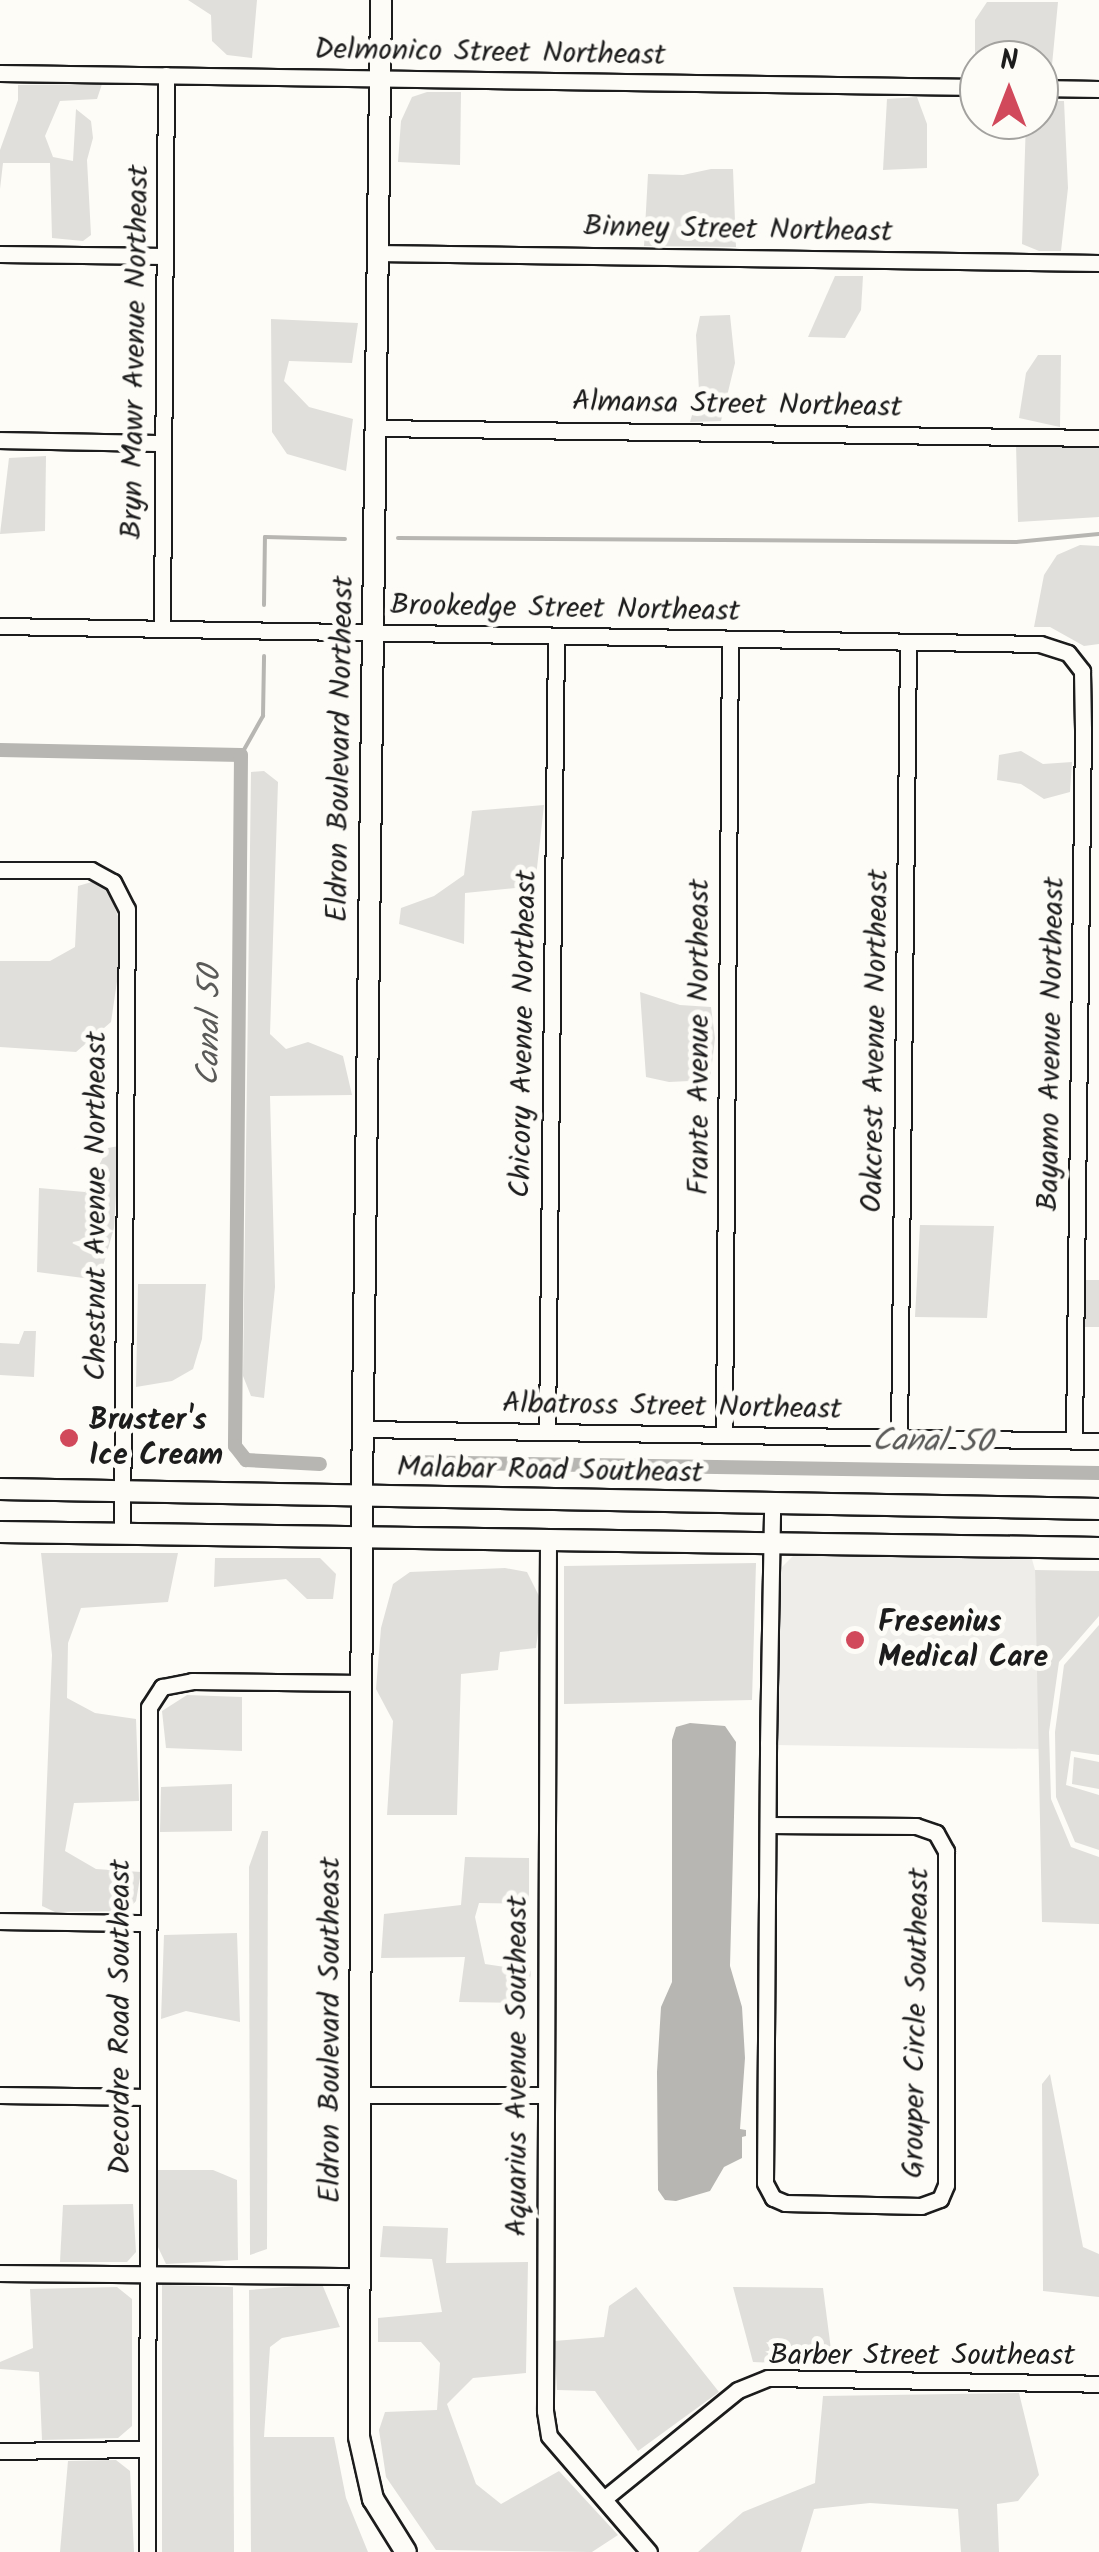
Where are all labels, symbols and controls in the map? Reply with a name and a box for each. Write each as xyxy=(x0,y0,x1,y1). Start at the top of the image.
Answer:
street label: Delmonico Street Northeast xyxy=(314,32,666,74)
text: N xyxy=(1000,39,1018,84)
north arrow xyxy=(959,40,1059,140)
street label: Bryn Mawr Avenue Northeast xyxy=(115,164,157,540)
street label: Binney Street Northeast xyxy=(583,209,893,251)
street label: Almansa Street Northeast xyxy=(572,384,902,426)
street label: Eldron Boulevard Northeast xyxy=(320,575,362,923)
street label: Brookedge Street Northeast xyxy=(390,588,740,630)
street label: Oakcrest Avenue Northeast xyxy=(855,869,897,1213)
street label: Chicory Avenue Northeast xyxy=(503,870,545,1198)
street label: Bayamo Avenue Northeast xyxy=(1031,876,1073,1212)
street label: Frante Avenue Northeast xyxy=(682,879,718,1195)
water label: Canal 50 xyxy=(191,966,231,1086)
street label: Chestnut Avenue Northeast xyxy=(79,1031,115,1381)
street label: Albatross Street Northeast xyxy=(502,1386,842,1428)
place label: Bruster's Ice Cream xyxy=(89,1403,223,1474)
water label: Canal 50 xyxy=(872,1423,992,1463)
marker: Bruster's Ice Cream xyxy=(58,1427,80,1449)
street label: Malabar Road Southeast xyxy=(396,1450,704,1492)
place label: Fresenius Medical Care xyxy=(878,1605,1048,1676)
marker: Fresenius Medical Care xyxy=(842,1627,868,1653)
street label: Eldron Boulevard Southeast xyxy=(313,1857,349,2203)
street label: Decordre Road Southeast xyxy=(103,1859,139,2175)
street label: Grouper Circle Southeast xyxy=(896,1867,938,2179)
street label: Aquarius Avenue Southeast xyxy=(500,1895,536,2237)
street label: Barber Street Southeast xyxy=(769,2338,1075,2374)

